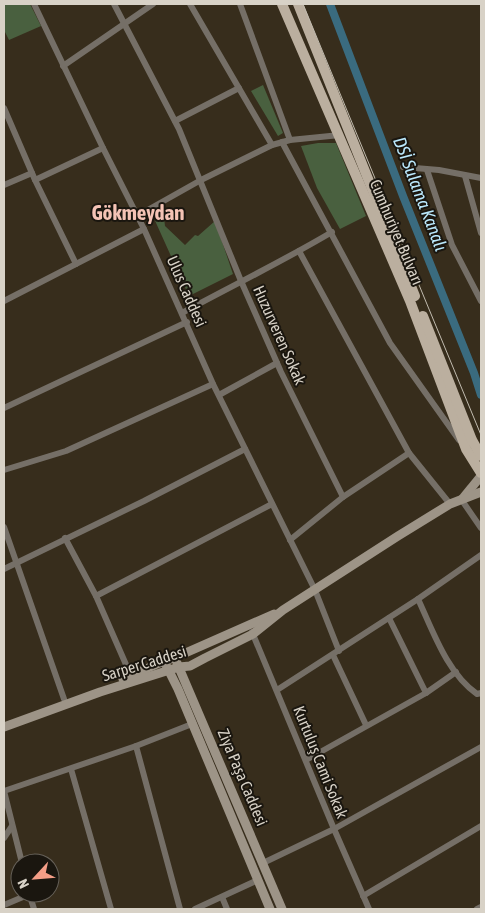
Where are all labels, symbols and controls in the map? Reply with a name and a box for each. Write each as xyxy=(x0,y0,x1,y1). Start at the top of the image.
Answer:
water label: DSİ Sulama Kanalı xyxy=(389,134,452,254)
street label: Cumhuriyet Bulvarı xyxy=(366,177,427,288)
district label: Gökmeydan xyxy=(91,200,185,224)
street label: Ulus Caddesi xyxy=(163,253,211,329)
street label: Huzurveren Sokak xyxy=(250,283,310,387)
street label: Sarper Caddesi xyxy=(100,642,189,685)
street label: Kurtuluş Cami Sokak xyxy=(289,703,352,821)
street label: Ziya Paşa Caddesi xyxy=(214,726,272,829)
north arrow xyxy=(10,853,60,903)
text: N xyxy=(14,876,32,891)

